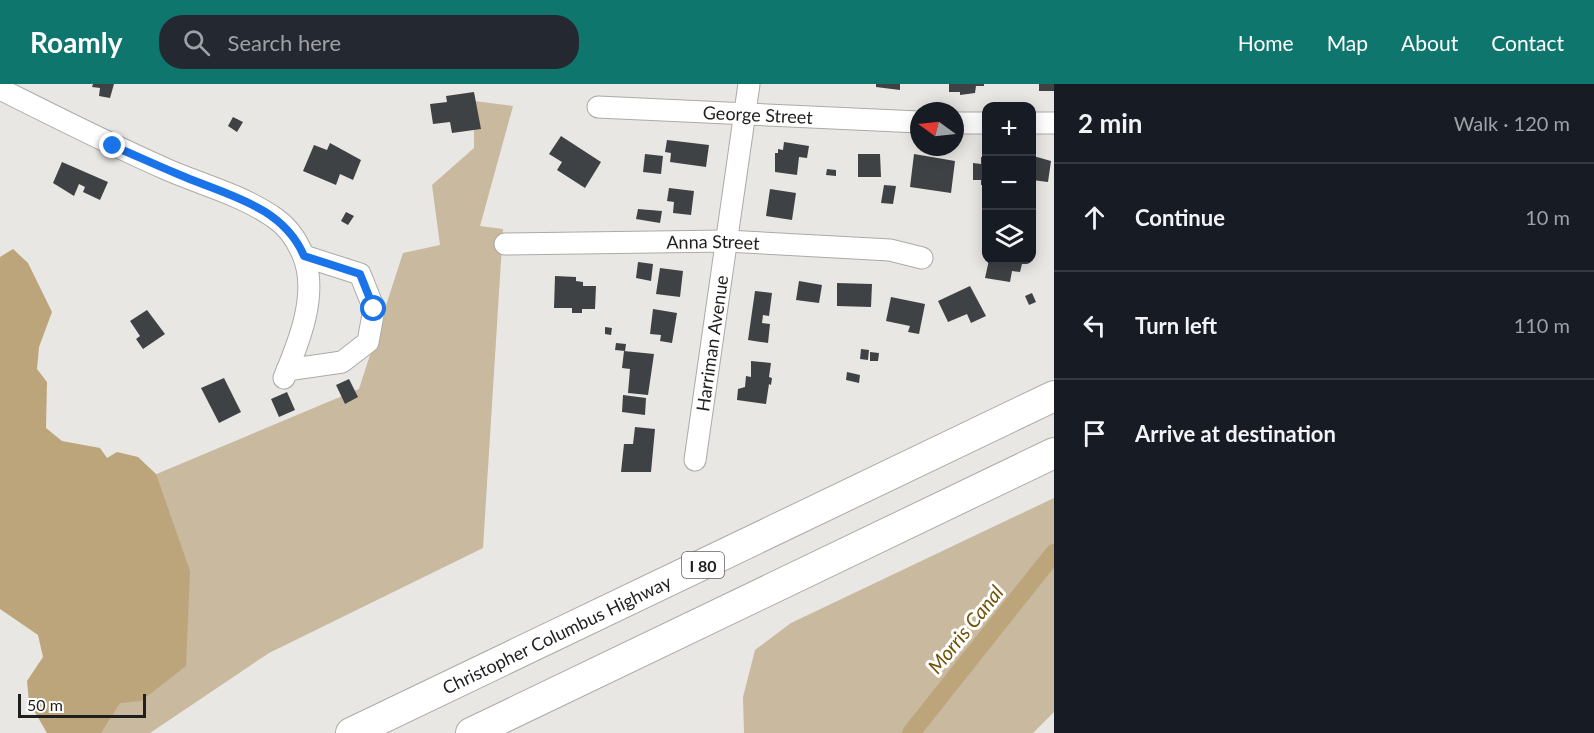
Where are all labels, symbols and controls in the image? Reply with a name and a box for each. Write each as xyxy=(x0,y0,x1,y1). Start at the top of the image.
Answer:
search box xyxy=(159,15,579,69)
text: Roamly xyxy=(30,25,123,59)
icon: search xyxy=(180,26,213,59)
text: Search here xyxy=(228,29,341,56)
text: Home xyxy=(1238,30,1294,55)
text: Map xyxy=(1327,30,1368,55)
text: About xyxy=(1401,30,1458,55)
text: Contact xyxy=(1491,30,1564,55)
street label: George Street xyxy=(702,101,814,128)
north arrow xyxy=(910,102,964,156)
map controls xyxy=(982,102,1036,264)
button: + xyxy=(982,102,1036,156)
text: 2 min xyxy=(1078,107,1142,139)
text: Walk · 120 m xyxy=(1454,111,1570,135)
route end xyxy=(99,132,125,158)
button: − xyxy=(982,156,1036,210)
icon: ahead xyxy=(1078,201,1111,234)
text: Continue xyxy=(1135,204,1225,231)
text: 10 m xyxy=(1525,205,1570,229)
button: layers xyxy=(982,210,1036,264)
street label: Anna Street xyxy=(666,230,761,254)
street label: Harriman Avenue xyxy=(691,274,732,413)
route start xyxy=(360,295,386,321)
icon: left xyxy=(1078,309,1111,342)
text: Turn left xyxy=(1135,312,1217,339)
text: 110 m xyxy=(1514,313,1570,337)
icon: arrive xyxy=(1078,417,1111,450)
text: Arrive at destination xyxy=(1135,420,1336,447)
road number: I 80 xyxy=(682,552,724,578)
street label: Christopher Columbus Highway xyxy=(439,570,675,699)
water label: Morris Canal xyxy=(922,580,1008,678)
scale bar xyxy=(18,691,146,718)
text: 50 m xyxy=(27,695,63,714)

